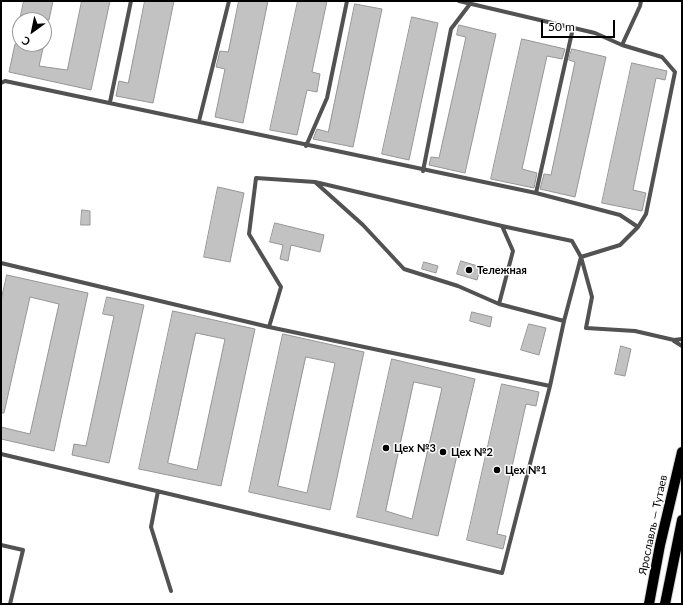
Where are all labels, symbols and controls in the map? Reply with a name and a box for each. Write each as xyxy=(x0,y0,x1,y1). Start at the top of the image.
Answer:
north arrow xyxy=(12,12,52,52)
scale bar xyxy=(543,12,617,38)
text: 50 m xyxy=(548,19,575,34)
text: С xyxy=(19,34,32,49)
place label: Тележная xyxy=(477,263,527,277)
marker: Тележная xyxy=(464,265,474,275)
place label: Цех №3 xyxy=(394,441,436,455)
marker: Цех №3 xyxy=(381,443,391,453)
place label: Цех №2 xyxy=(451,445,493,459)
marker: Цех №2 xyxy=(438,447,448,457)
place label: Цех №1 xyxy=(505,463,547,477)
marker: Цех №1 xyxy=(492,465,502,475)
street label: Ярославль — Тутаев xyxy=(636,474,670,576)

